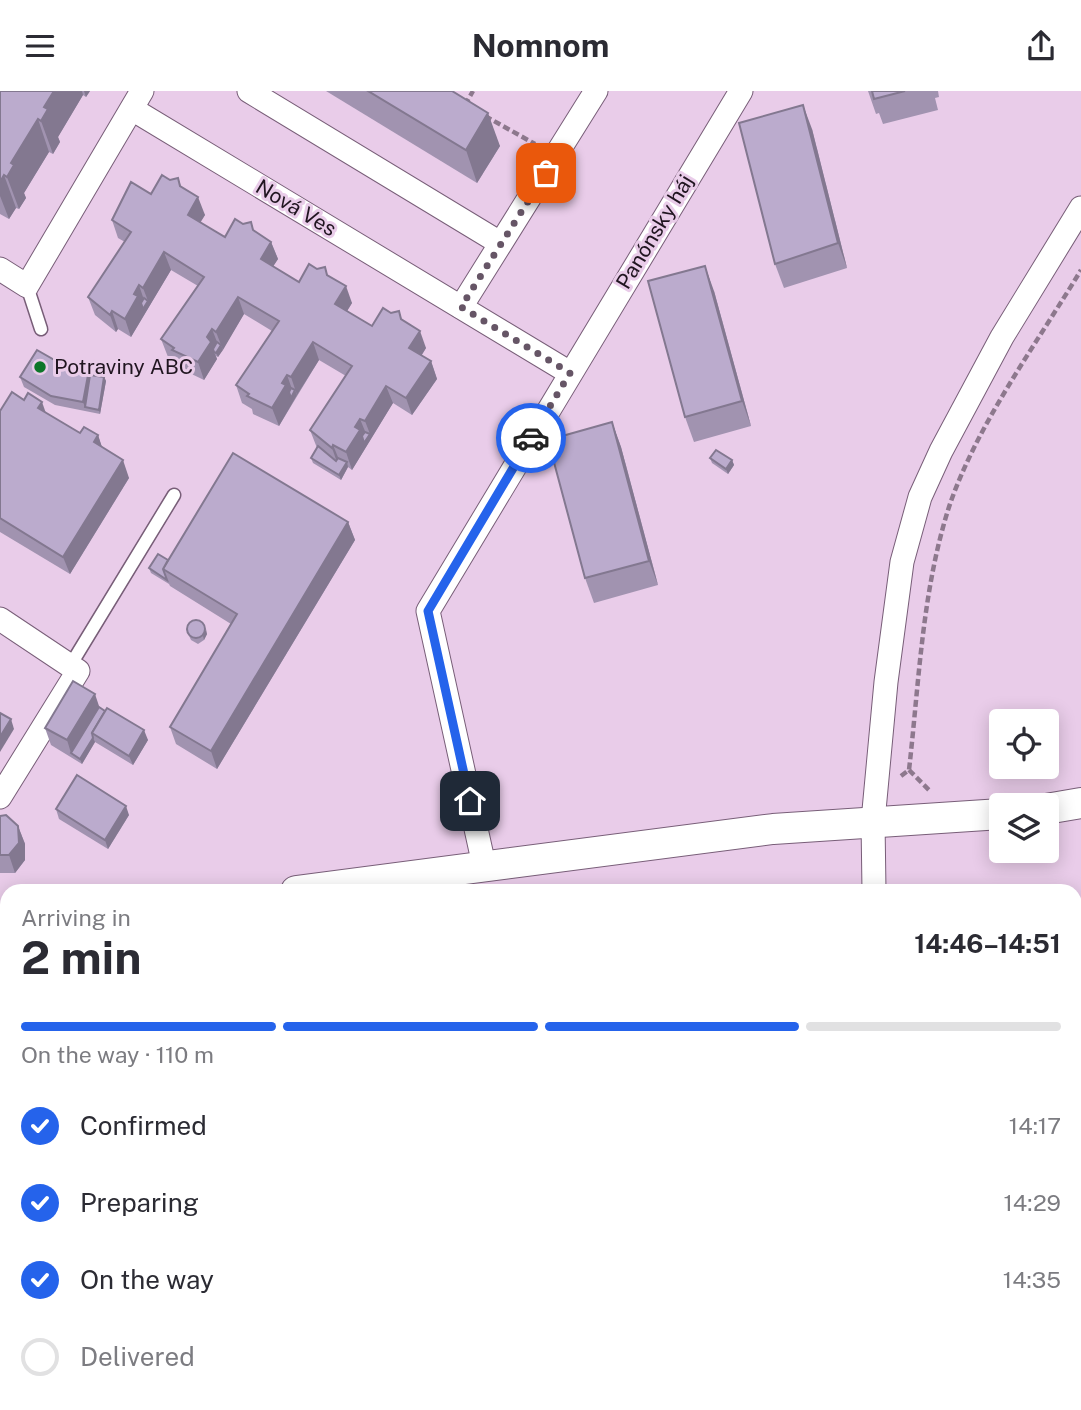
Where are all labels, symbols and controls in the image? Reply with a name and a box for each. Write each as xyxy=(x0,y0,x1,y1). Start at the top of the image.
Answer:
icon: menu xyxy=(21,27,59,65)
text: Nomnom xyxy=(472,27,609,64)
icon: share xyxy=(1022,27,1060,65)
pin xyxy=(516,143,576,203)
icon: bag xyxy=(527,154,565,192)
street label: Panónsky háj xyxy=(611,170,698,293)
street label: Nová Ves xyxy=(251,174,341,241)
place label: Potraviny ABC xyxy=(54,354,193,379)
marker: Potraviny ABC xyxy=(32,359,48,375)
courier xyxy=(496,403,566,473)
icon: car xyxy=(512,419,550,457)
map controls xyxy=(989,709,1059,863)
button: locate xyxy=(989,709,1059,779)
pin xyxy=(440,771,500,831)
icon: home xyxy=(451,782,489,820)
button: layers xyxy=(989,793,1059,863)
text: Arriving in xyxy=(21,904,131,931)
text: 14:46–14:51 xyxy=(914,928,1061,959)
text: 2 min xyxy=(21,930,141,984)
text: On the way · 110 m xyxy=(21,1041,214,1068)
icon: check xyxy=(21,1107,59,1145)
text: Confirmed xyxy=(80,1110,207,1141)
text: 14:17 xyxy=(1009,1112,1061,1139)
icon: check xyxy=(21,1184,59,1222)
text: Preparing xyxy=(80,1187,199,1218)
text: 14:29 xyxy=(1003,1189,1061,1216)
icon: check xyxy=(21,1261,59,1299)
text: On the way xyxy=(80,1264,214,1295)
text: 14:35 xyxy=(1003,1266,1061,1293)
text: Delivered xyxy=(80,1341,195,1372)

